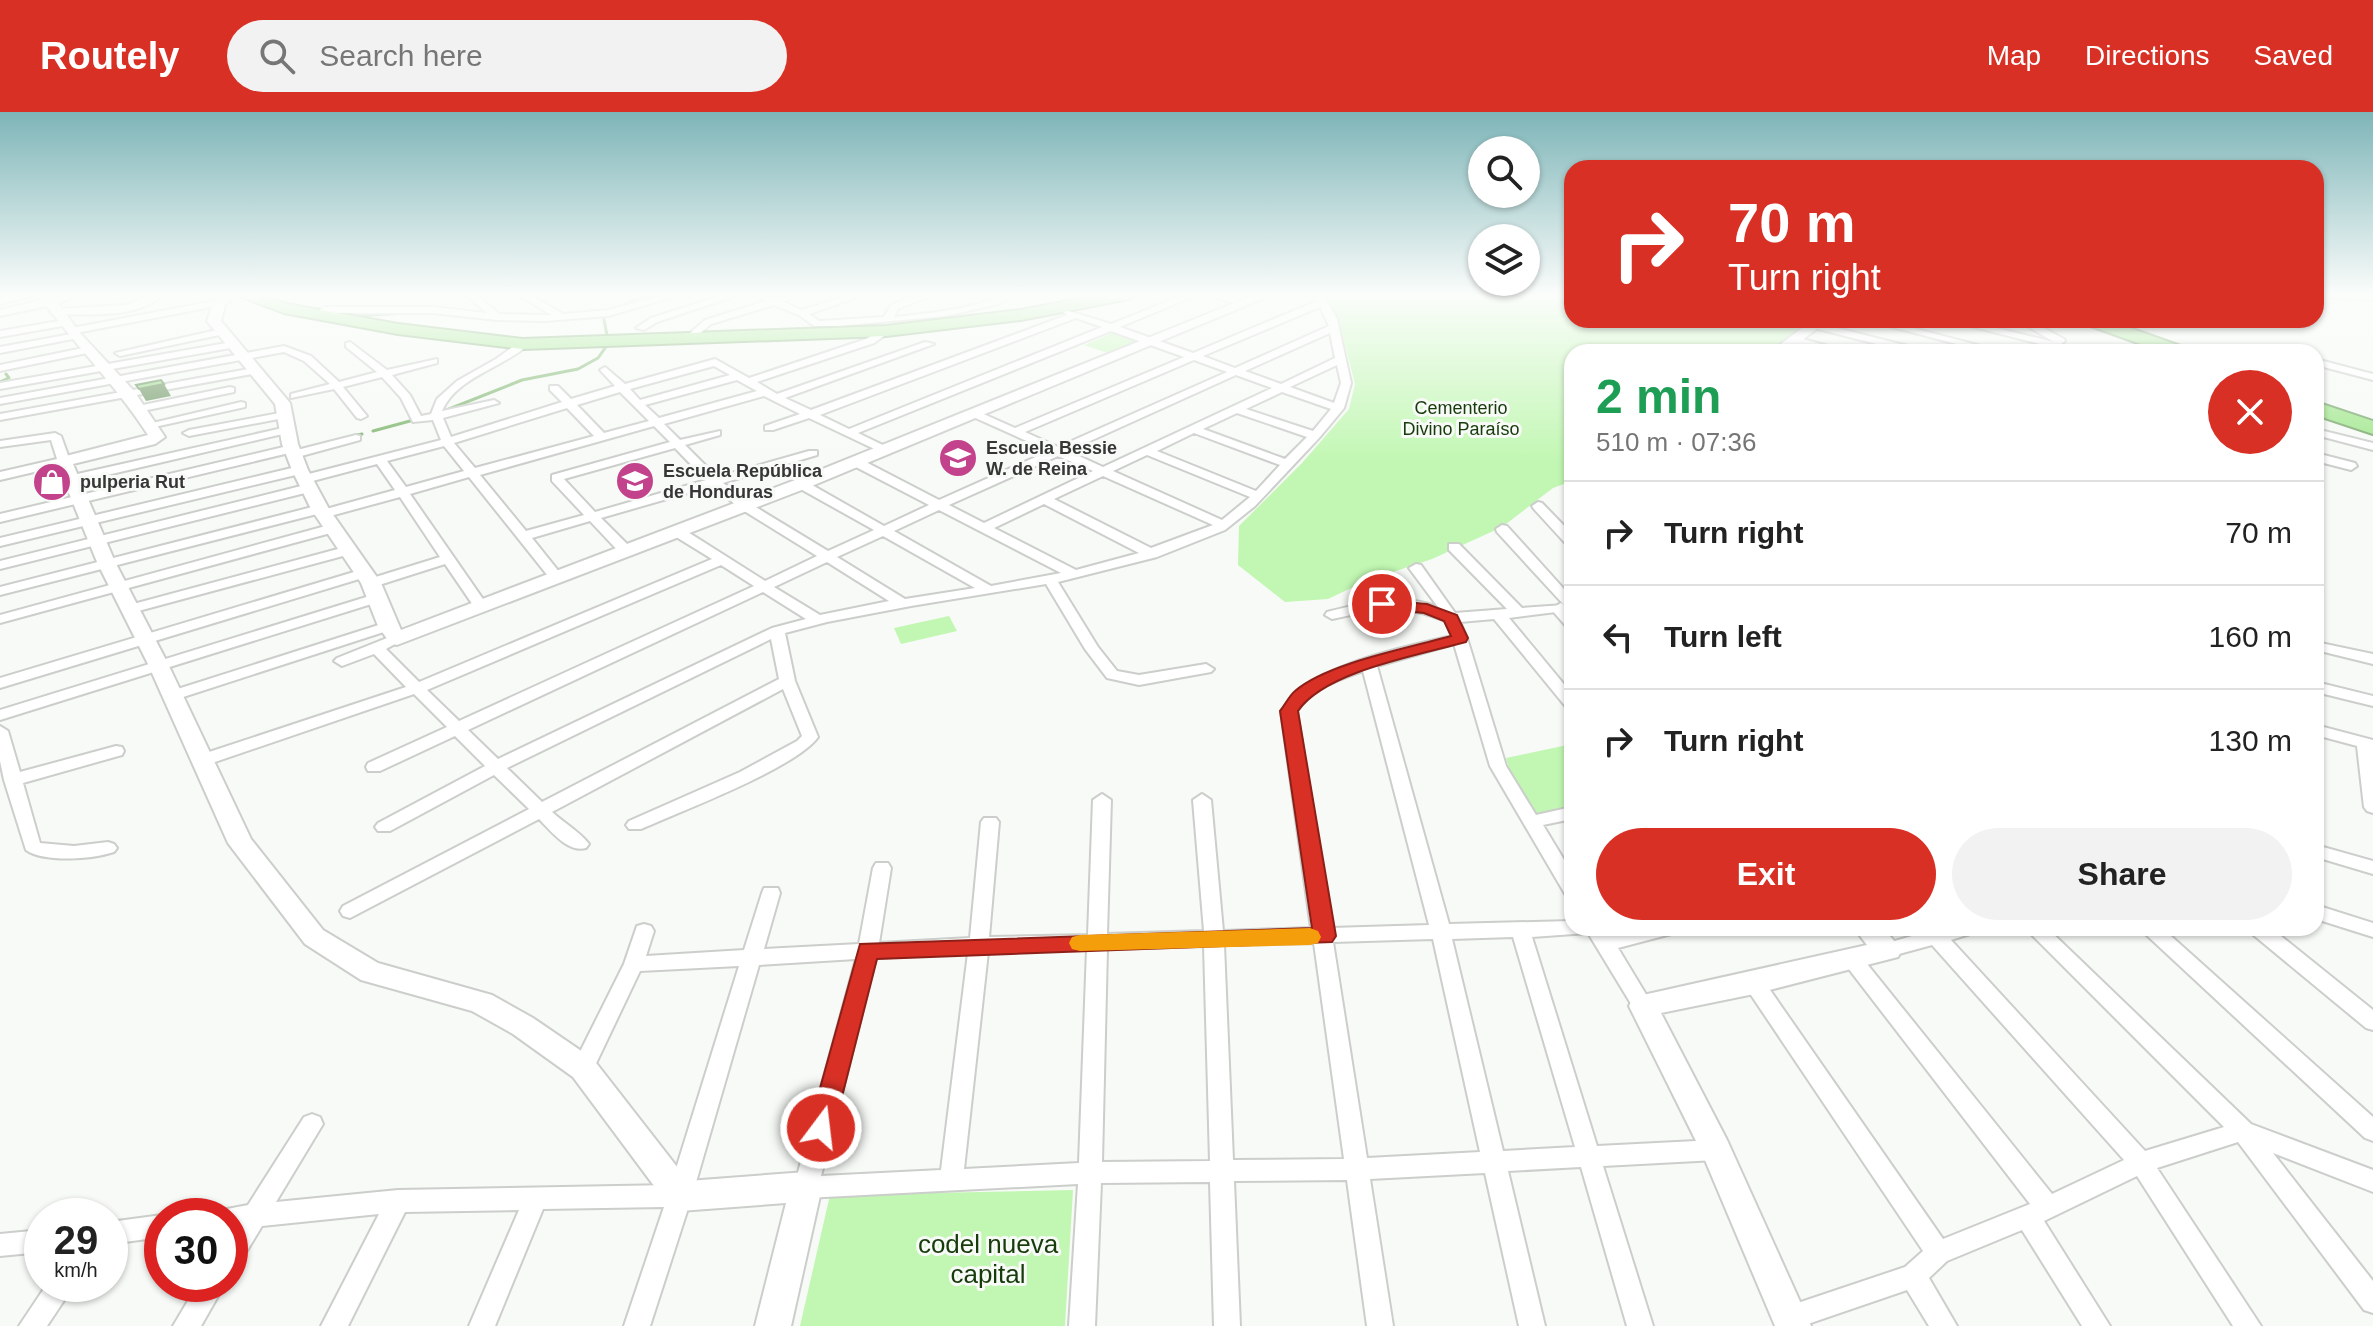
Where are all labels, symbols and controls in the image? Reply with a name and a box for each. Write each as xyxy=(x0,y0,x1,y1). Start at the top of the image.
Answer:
search box xyxy=(227,20,787,92)
icon: search xyxy=(255,34,299,78)
text: Routely xyxy=(40,35,179,77)
text: Search here xyxy=(319,39,483,72)
text: Map xyxy=(1987,40,2041,71)
text: Directions xyxy=(2085,40,2210,71)
text: Saved xyxy=(2254,40,2333,71)
map controls xyxy=(1468,136,1540,296)
button: search xyxy=(1468,136,1540,208)
text: 70 m xyxy=(1728,191,1856,254)
icon: right xyxy=(1596,192,1700,296)
button: layers xyxy=(1468,224,1540,296)
text: Turn right xyxy=(1728,257,1881,298)
text: 2 min xyxy=(1596,370,1721,423)
button: close xyxy=(2208,370,2292,454)
park label: Cementerio Divino Paraíso xyxy=(1402,398,1520,439)
text: 510 m · 07:36 xyxy=(1596,427,1756,457)
school or university icon: Escuela Bessie W. de Reina xyxy=(937,437,979,479)
place label: Escuela Bessie W. de Reina xyxy=(986,438,1117,479)
school or university icon: Escuela República de Honduras xyxy=(614,460,656,502)
shop icon: pulperia Rut xyxy=(31,461,73,503)
place label: Escuela República de Honduras xyxy=(663,461,823,502)
place label: pulperia Rut xyxy=(80,472,185,492)
icon: right xyxy=(1596,511,1640,555)
text: Turn right xyxy=(1664,516,1803,549)
text: 70 m xyxy=(2225,516,2292,549)
pin xyxy=(1348,570,1416,638)
icon: arrive xyxy=(1360,582,1404,626)
icon: left xyxy=(1596,615,1640,659)
text: Turn left xyxy=(1664,620,1782,653)
text: 160 m xyxy=(2209,620,2292,653)
icon: right xyxy=(1596,719,1640,763)
text: Turn right xyxy=(1664,724,1803,757)
text: 130 m xyxy=(2209,724,2292,757)
button: Exit xyxy=(1596,828,1936,920)
button: Share xyxy=(1952,828,2292,920)
position arrow xyxy=(779,1086,863,1170)
speed limit sign: 30 xyxy=(144,1198,248,1302)
text: 29 xyxy=(54,1218,98,1262)
park label: codel nueva capital xyxy=(918,1229,1059,1289)
text: km/h xyxy=(54,1259,98,1281)

